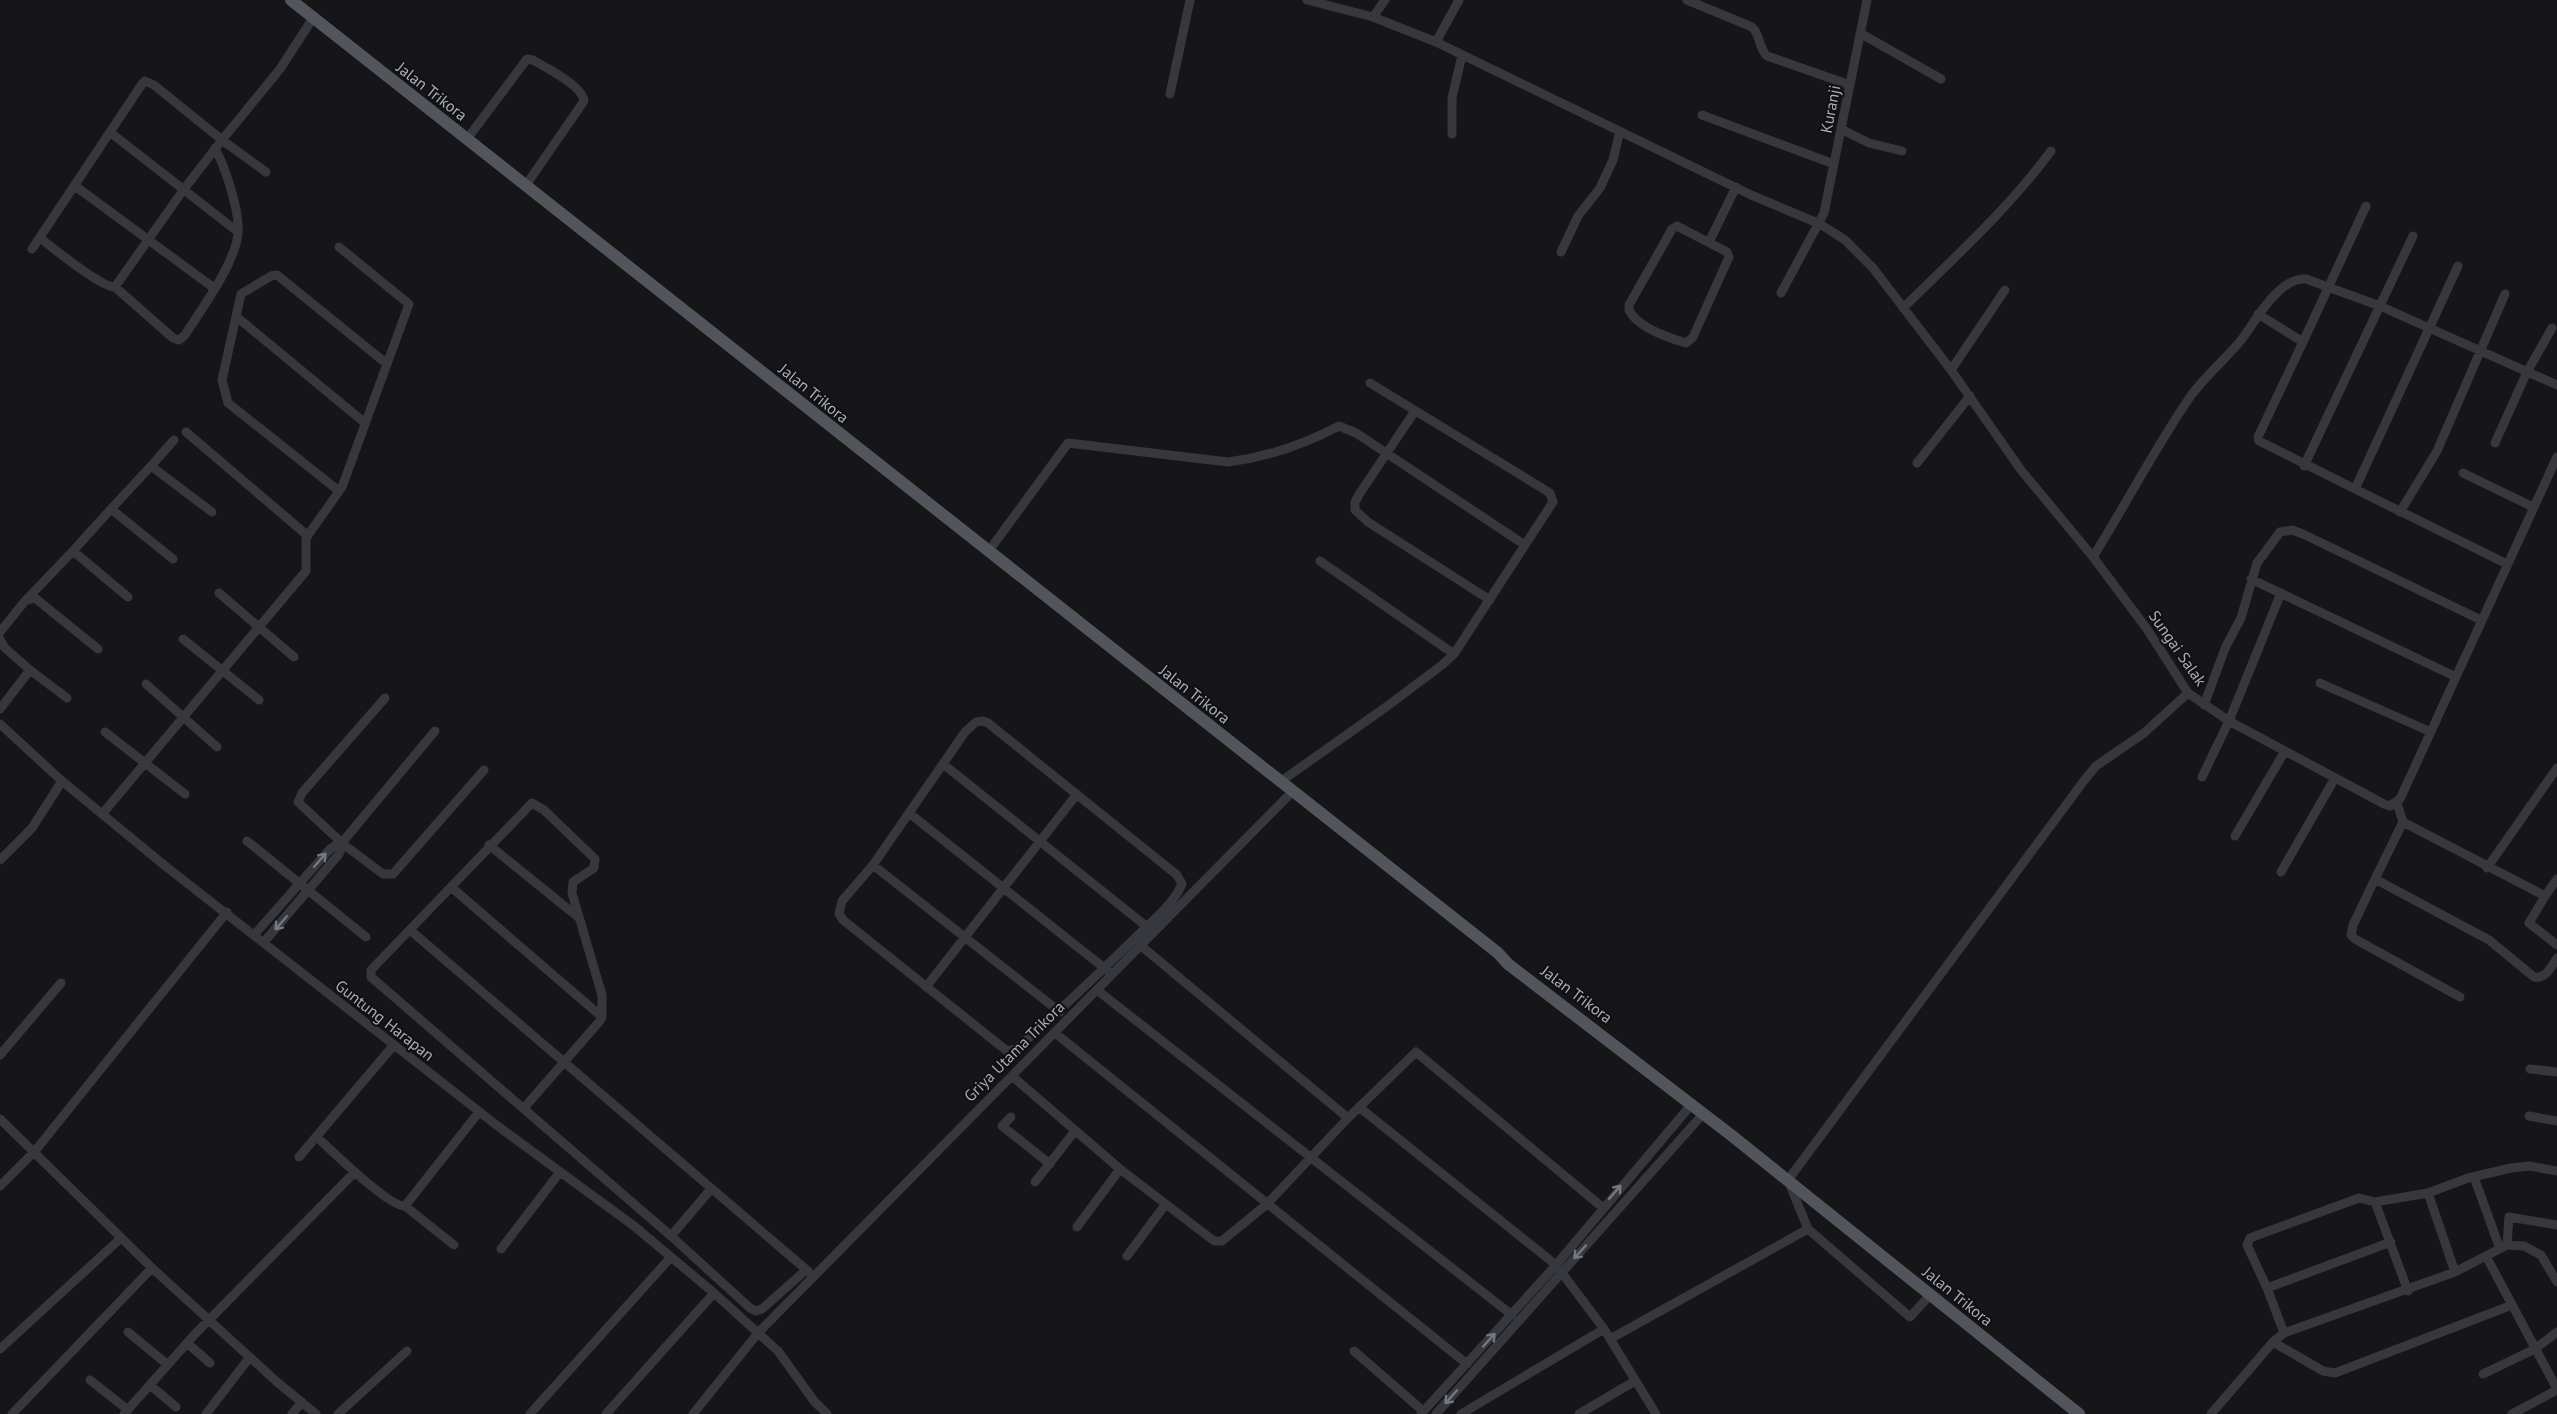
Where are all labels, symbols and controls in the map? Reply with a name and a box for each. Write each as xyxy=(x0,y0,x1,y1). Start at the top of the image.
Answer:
street label: Jalan Trikora xyxy=(392,57,471,125)
street label: Kuranji xyxy=(1816,83,1844,135)
street label: Jalan Trikora xyxy=(774,358,853,427)
street label: Sungai Salak xyxy=(2145,606,2212,690)
street label: Jalan Trikora xyxy=(1155,660,1234,728)
one-way arrow xyxy=(313,853,327,868)
one-way arrow xyxy=(274,915,288,930)
street label: Jalan Trikora xyxy=(1537,960,1617,1027)
street label: Guntung Harapan xyxy=(331,975,439,1065)
street label: Griya Utama Trikora xyxy=(960,997,1068,1105)
one-way arrow xyxy=(1609,1184,1622,1200)
one-way arrow xyxy=(1573,1244,1587,1259)
street label: Jalan Trikora xyxy=(1918,1261,1997,1330)
one-way arrow xyxy=(1482,1333,1496,1348)
one-way arrow xyxy=(1444,1390,1458,1405)

